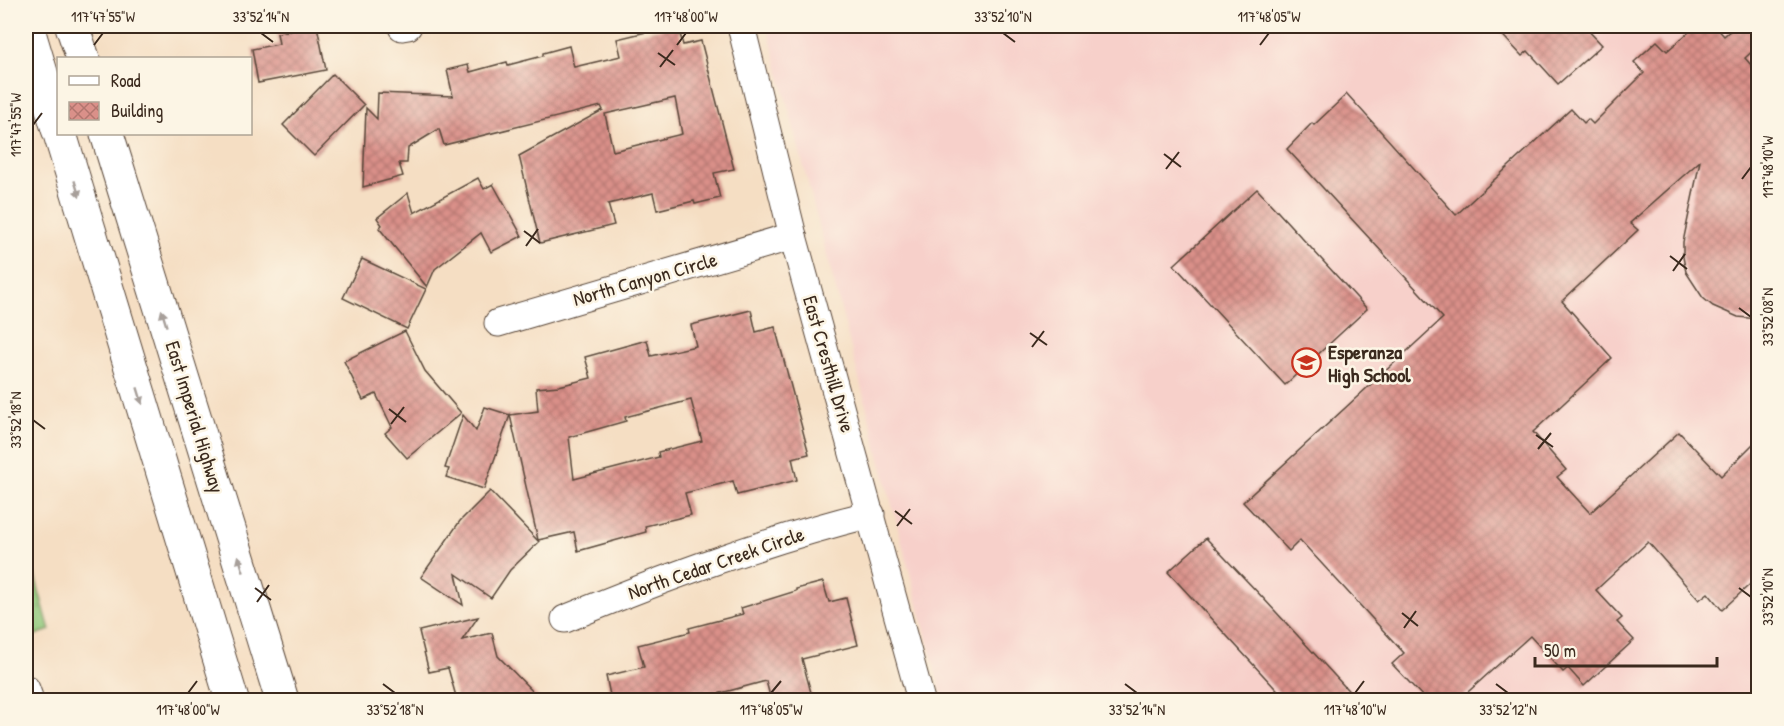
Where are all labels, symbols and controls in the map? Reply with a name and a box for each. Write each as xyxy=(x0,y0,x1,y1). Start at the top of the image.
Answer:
text: 117°47'55"W xyxy=(71,6,136,27)
text: 33°52'14"N xyxy=(233,6,289,27)
text: 117°48'00"W xyxy=(654,6,719,27)
text: 33°52'10"N xyxy=(974,6,1032,27)
text: 117°48'05"W xyxy=(1237,6,1301,27)
legend xyxy=(57,57,252,135)
text: Road xyxy=(111,68,141,93)
text: 117°47'55"W xyxy=(5,92,26,157)
text: Building xyxy=(111,98,163,123)
text: 117°48'10"W xyxy=(1757,135,1778,198)
one-way arrow xyxy=(73,181,82,199)
street label: North Canyon Circle xyxy=(570,245,720,312)
text: 33°52'08"N xyxy=(1757,288,1778,346)
street label: East Cresthill Drive xyxy=(797,292,862,435)
one-way arrow xyxy=(159,309,168,327)
street label: East Imperial Highway xyxy=(160,338,231,496)
place label: Esperanza High School xyxy=(1328,338,1411,389)
school or university icon: Esperanza High School xyxy=(1291,347,1323,379)
one-way arrow xyxy=(135,387,145,405)
text: 33°52'18"N xyxy=(5,391,26,449)
street label: North Cedar Creek Circle xyxy=(624,520,808,605)
one-way arrow xyxy=(235,555,245,573)
text: 33°52'10"N xyxy=(1757,568,1778,626)
scale bar xyxy=(1535,630,1716,668)
text: 50 m xyxy=(1544,638,1576,663)
text: 117°48'00"W xyxy=(156,699,221,720)
text: 33°52'18"N xyxy=(366,699,424,720)
text: 117°48'05"W xyxy=(739,699,803,720)
text: 33°52'14"N xyxy=(1109,699,1165,720)
text: 117°48'10"W xyxy=(1324,699,1387,720)
text: 33°52'12"N xyxy=(1479,699,1537,720)

